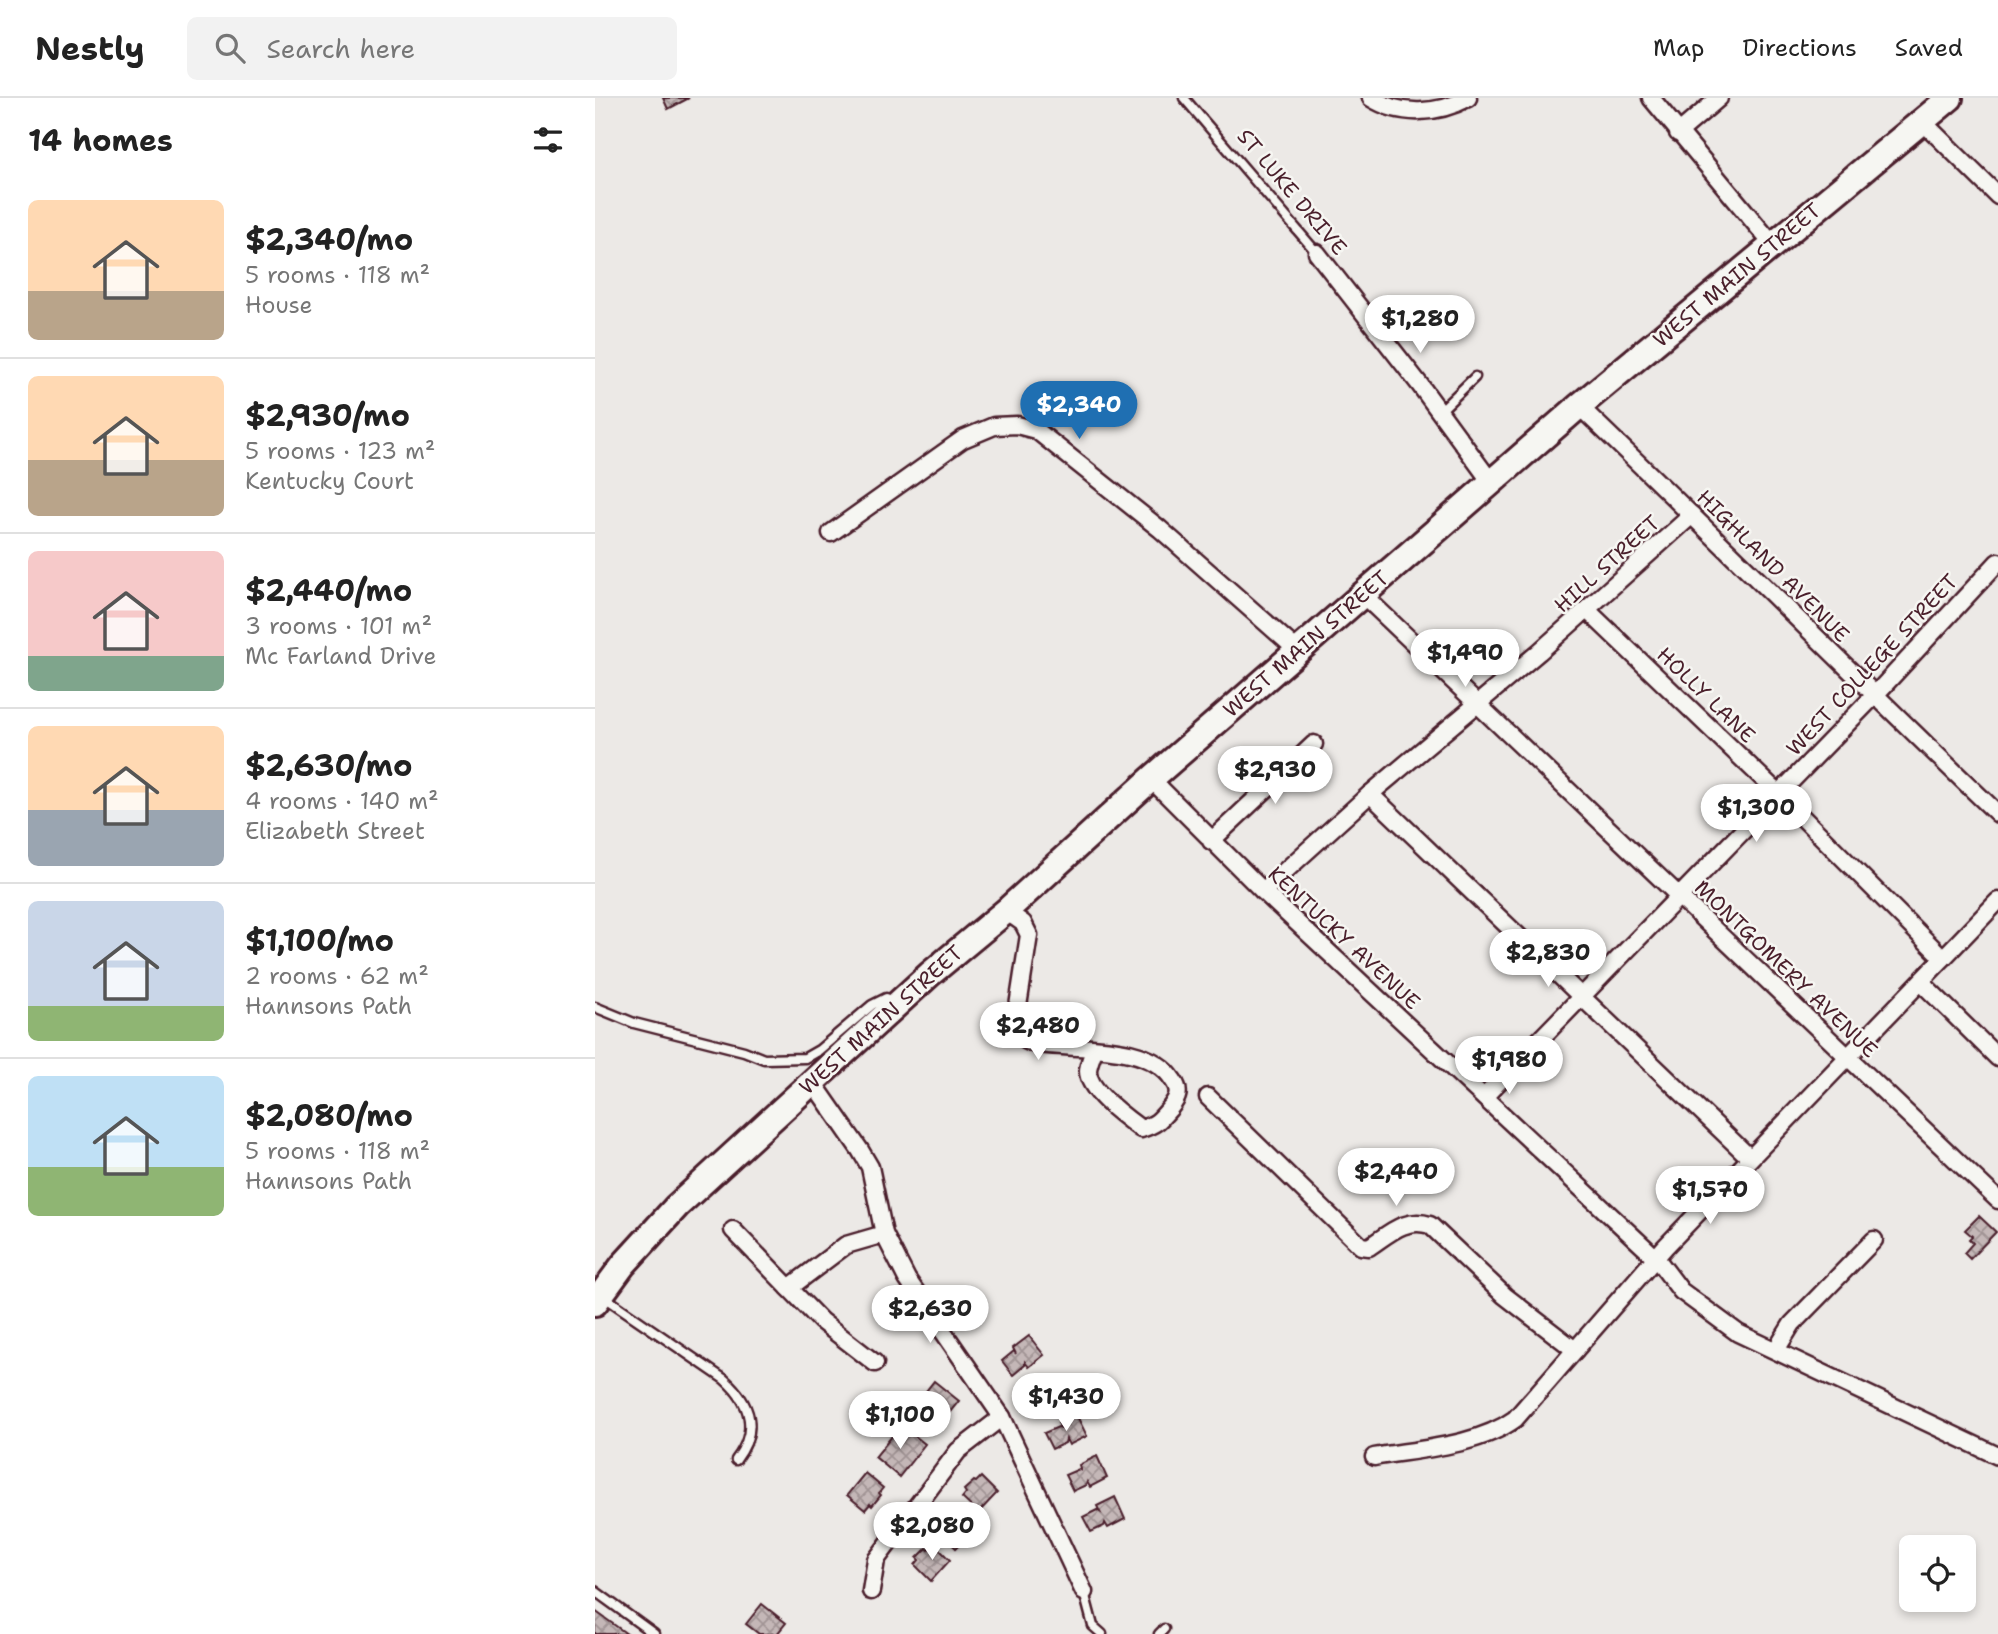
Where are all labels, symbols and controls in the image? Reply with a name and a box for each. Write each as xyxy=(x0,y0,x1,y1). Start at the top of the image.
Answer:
search box xyxy=(187,17,677,80)
text: Nestly xyxy=(35,26,145,71)
icon: search xyxy=(211,29,249,67)
text: Search here xyxy=(267,31,415,66)
text: Map xyxy=(1653,32,1704,64)
text: Directions xyxy=(1742,32,1857,64)
text: Saved xyxy=(1895,32,1963,64)
text: 14 homes xyxy=(28,120,173,161)
icon: filters xyxy=(529,121,567,159)
street label: ST LUKE DRIVE xyxy=(1231,123,1353,261)
street label: WEST MAIN STREET xyxy=(1647,196,1827,354)
text: $2,340/mo xyxy=(245,219,413,260)
icon: home xyxy=(84,228,168,312)
text: 5 rooms · 118 m² xyxy=(245,260,430,290)
text: House xyxy=(245,290,313,320)
pin: $1,280 xyxy=(1363,296,1477,355)
text: $1,280 xyxy=(1381,303,1459,333)
pin: $2,340 xyxy=(1022,382,1136,441)
text: $2,340 xyxy=(1036,389,1122,419)
text: $2,930/mo xyxy=(245,395,410,436)
icon: home xyxy=(84,404,168,488)
text: 5 rooms · 123 m² xyxy=(245,436,435,466)
text: Kentucky Court xyxy=(245,466,414,496)
street label: HIGHLAND AVENUE xyxy=(1691,484,1855,648)
street label: HILL STREET xyxy=(1548,509,1666,619)
street label: WEST MAIN STREET xyxy=(1217,564,1395,724)
street label: WEST COLLEGE STREET xyxy=(1780,568,1964,762)
text: $2,440/mo xyxy=(245,570,412,611)
icon: home xyxy=(84,579,168,663)
text: 3 rooms · 101 m² xyxy=(245,611,432,641)
pin: $1,490 xyxy=(1408,630,1522,689)
text: $1,490 xyxy=(1427,637,1504,667)
text: Mc Farland Drive xyxy=(245,641,436,671)
street label: HOLLY LANE xyxy=(1651,641,1761,749)
text: $2,630/mo xyxy=(245,745,412,786)
pin: $2,930 xyxy=(1218,746,1332,806)
icon: home xyxy=(84,754,168,838)
text: $2,930 xyxy=(1234,754,1316,784)
pin: $1,300 xyxy=(1699,784,1813,844)
text: 4 rooms · 140 m² xyxy=(245,786,439,816)
text: $1,300 xyxy=(1717,792,1795,822)
text: Elizabeth Street xyxy=(245,816,425,846)
street label: KENTUCKY AVENUE xyxy=(1262,860,1426,1016)
street label: MONTGOMERY AVENUE xyxy=(1688,874,1884,1064)
text: $1,100/mo xyxy=(245,920,394,961)
icon: home xyxy=(84,929,168,1013)
pin: $2,830 xyxy=(1491,930,1605,989)
text: $2,830 xyxy=(1505,937,1591,967)
street label: WEST MAIN STREET xyxy=(793,939,969,1101)
text: 2 rooms · 62 m² xyxy=(245,961,429,991)
text: Hannsons Path xyxy=(245,991,412,1021)
pin: $2,480 xyxy=(981,1002,1095,1062)
text: $2,480 xyxy=(996,1010,1080,1040)
pin: $1,980 xyxy=(1452,1037,1566,1096)
text: $1,980 xyxy=(1471,1044,1547,1074)
text: $2,080/mo xyxy=(245,1095,413,1136)
icon: home xyxy=(84,1104,168,1188)
text: 5 rooms · 118 m² xyxy=(245,1136,430,1166)
pin: $2,440 xyxy=(1339,1148,1453,1208)
text: $2,440 xyxy=(1354,1156,1438,1186)
text: Hannsons Path xyxy=(245,1166,412,1196)
pin: $1,570 xyxy=(1653,1166,1767,1226)
text: $1,570 xyxy=(1672,1174,1748,1204)
pin: $2,630 xyxy=(873,1286,987,1345)
text: $2,630 xyxy=(888,1293,972,1323)
pin: $1,430 xyxy=(1009,1374,1123,1433)
text: $1,430 xyxy=(1028,1381,1104,1411)
pin: $1,100 xyxy=(843,1392,957,1451)
text: $1,100 xyxy=(865,1399,935,1429)
pin: $2,080 xyxy=(875,1502,989,1562)
text: $2,080 xyxy=(889,1510,975,1540)
map controls xyxy=(1899,1535,1976,1612)
button: locate xyxy=(1899,1535,1976,1612)

